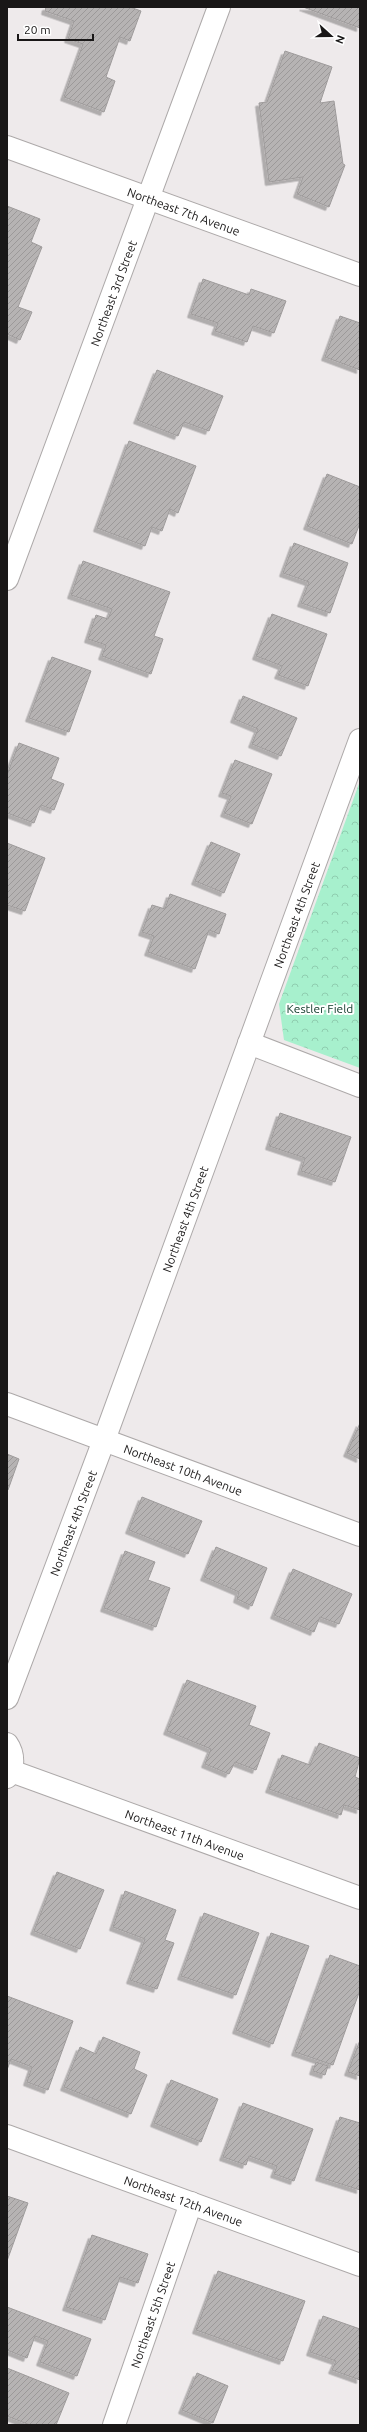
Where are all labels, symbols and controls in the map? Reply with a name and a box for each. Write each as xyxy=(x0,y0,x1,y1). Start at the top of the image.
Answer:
scale bar xyxy=(18,16,93,42)
north arrow xyxy=(311,16,351,56)
text: 20 m xyxy=(24,23,51,36)
text: N xyxy=(333,34,347,46)
street label: Northeast 7th Avenue xyxy=(126,185,242,237)
street label: Northeast 3rd Street xyxy=(87,238,139,348)
street label: Northeast 4th Street xyxy=(271,860,322,969)
park label: Kestler Field xyxy=(287,1002,353,1015)
street label: Northeast 4th Street xyxy=(160,1164,210,1274)
street label: Northeast 10th Avenue xyxy=(122,1441,244,1497)
street label: Northeast 4th Street xyxy=(47,1468,99,1578)
street label: Northeast 11th Avenue xyxy=(124,1807,246,1862)
street label: Northeast 12th Avenue xyxy=(122,2173,245,2228)
street label: Northeast 5th Street xyxy=(128,2259,177,2369)

